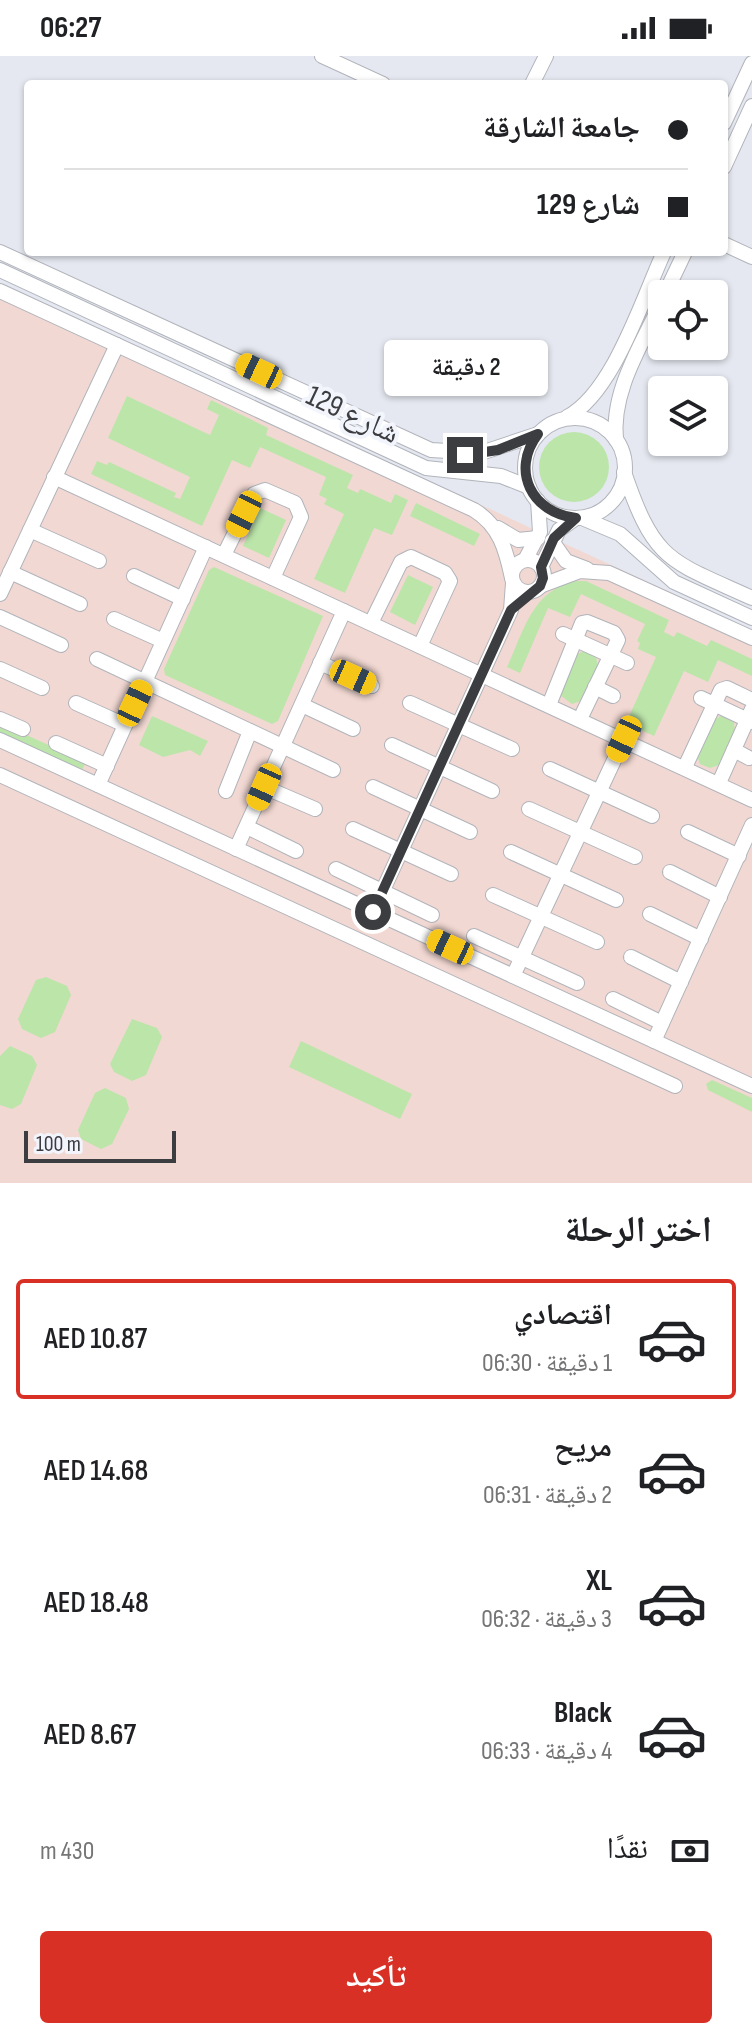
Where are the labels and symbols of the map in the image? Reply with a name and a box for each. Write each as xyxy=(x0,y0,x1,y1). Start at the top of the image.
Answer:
callout: 2 دقيقة xyxy=(383,339,547,395)
car xyxy=(232,350,286,392)
street label: شارع 129 xyxy=(300,378,405,452)
route end xyxy=(447,437,483,473)
car xyxy=(223,487,265,541)
car xyxy=(326,656,380,698)
car xyxy=(114,676,156,730)
car xyxy=(603,712,645,766)
car xyxy=(243,760,285,814)
route start xyxy=(355,894,391,930)
car xyxy=(423,926,477,968)
scale bar xyxy=(24,1127,176,1163)

